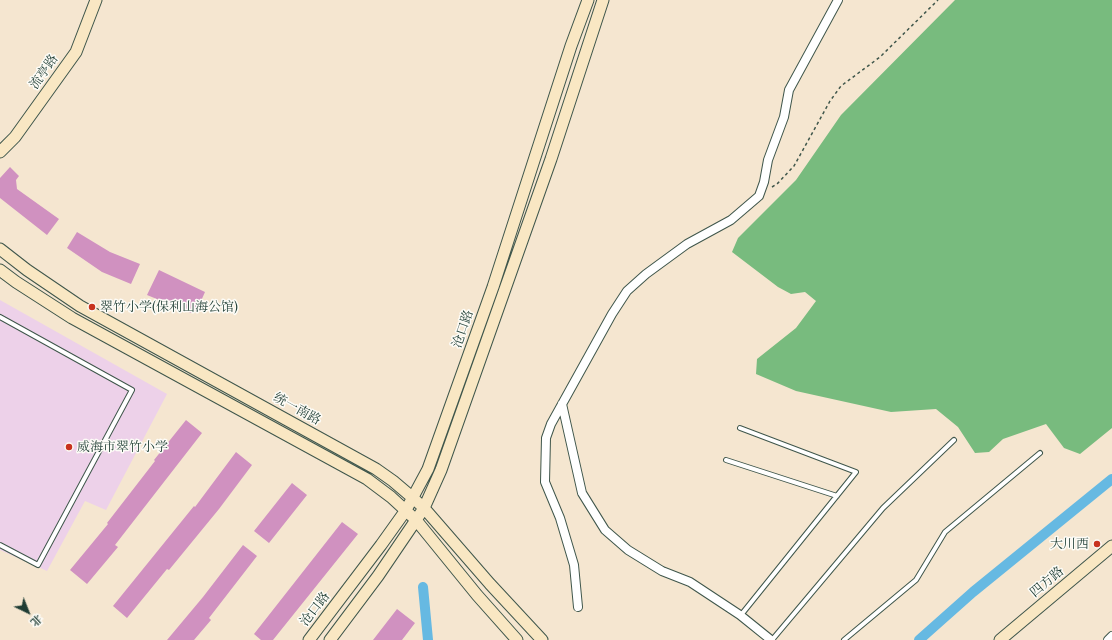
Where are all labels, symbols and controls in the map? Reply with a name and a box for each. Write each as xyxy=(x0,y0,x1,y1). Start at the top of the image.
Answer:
street label: 流亭路 xyxy=(26,52,62,92)
place label: 翠竹小学(保利山海公馆) xyxy=(100,299,238,315)
marker: 翠竹小学(保利山海公馆) xyxy=(87,302,97,312)
street label: 沧口路 xyxy=(449,308,477,350)
street label: 统一南路 xyxy=(270,390,324,428)
place label: 威海市翠竹小学 xyxy=(77,439,168,455)
marker: 威海市翠竹小学 xyxy=(64,442,74,452)
place label: 大川西 xyxy=(1050,536,1089,552)
marker: 大川西 xyxy=(1092,539,1102,549)
street label: 四方路 xyxy=(1027,563,1067,601)
street label: 沧口路 xyxy=(297,589,333,629)
north arrow xyxy=(8,592,48,632)
text: 北 xyxy=(27,612,45,630)

